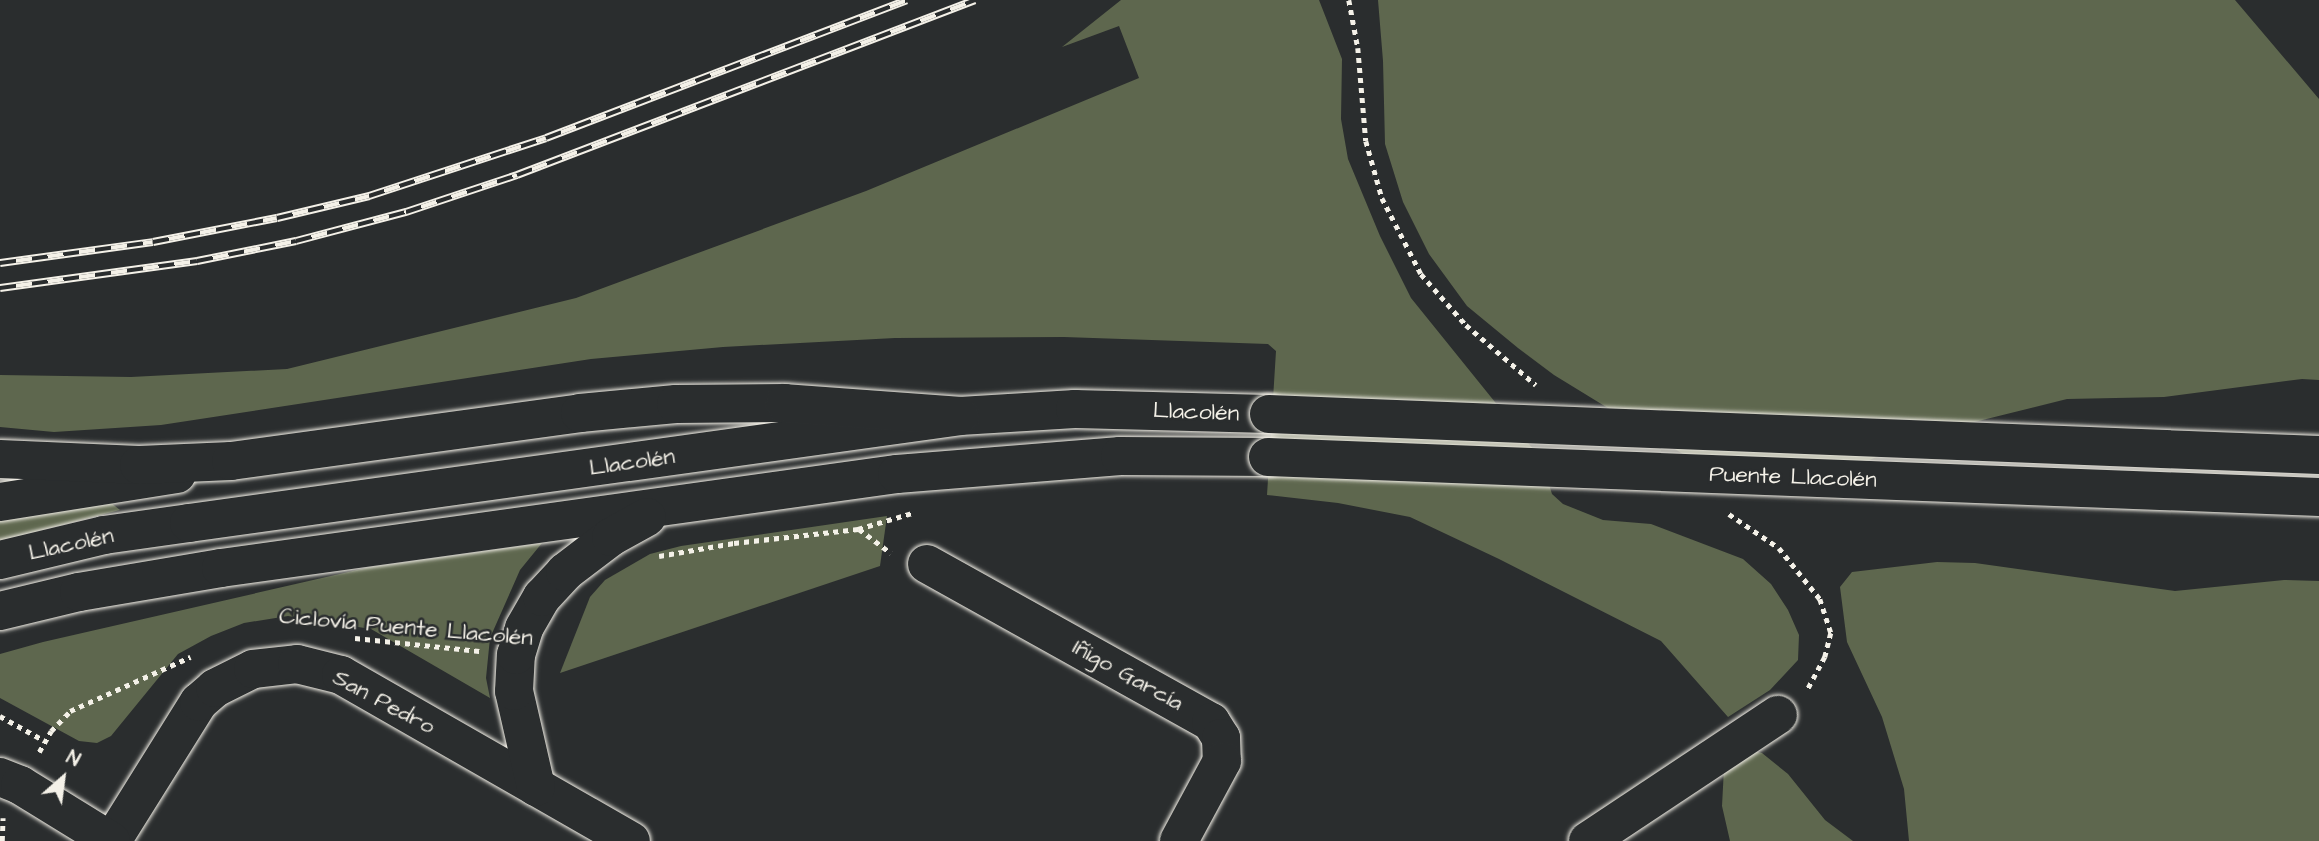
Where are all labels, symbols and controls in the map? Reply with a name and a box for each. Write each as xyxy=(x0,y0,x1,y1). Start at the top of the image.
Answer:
street label: Llacolén xyxy=(1152,397,1240,427)
street label: Llacolén xyxy=(587,442,677,482)
street label: Puente Llacolén xyxy=(1709,460,1877,494)
street label: Llacolén xyxy=(26,522,116,566)
street label: Ciclovía Puente Llacolén xyxy=(278,602,534,652)
street label: Iñigo García xyxy=(1068,633,1188,717)
street label: San Pedro xyxy=(328,664,440,740)
north arrow xyxy=(28,743,98,813)
text: N xyxy=(61,744,85,774)

